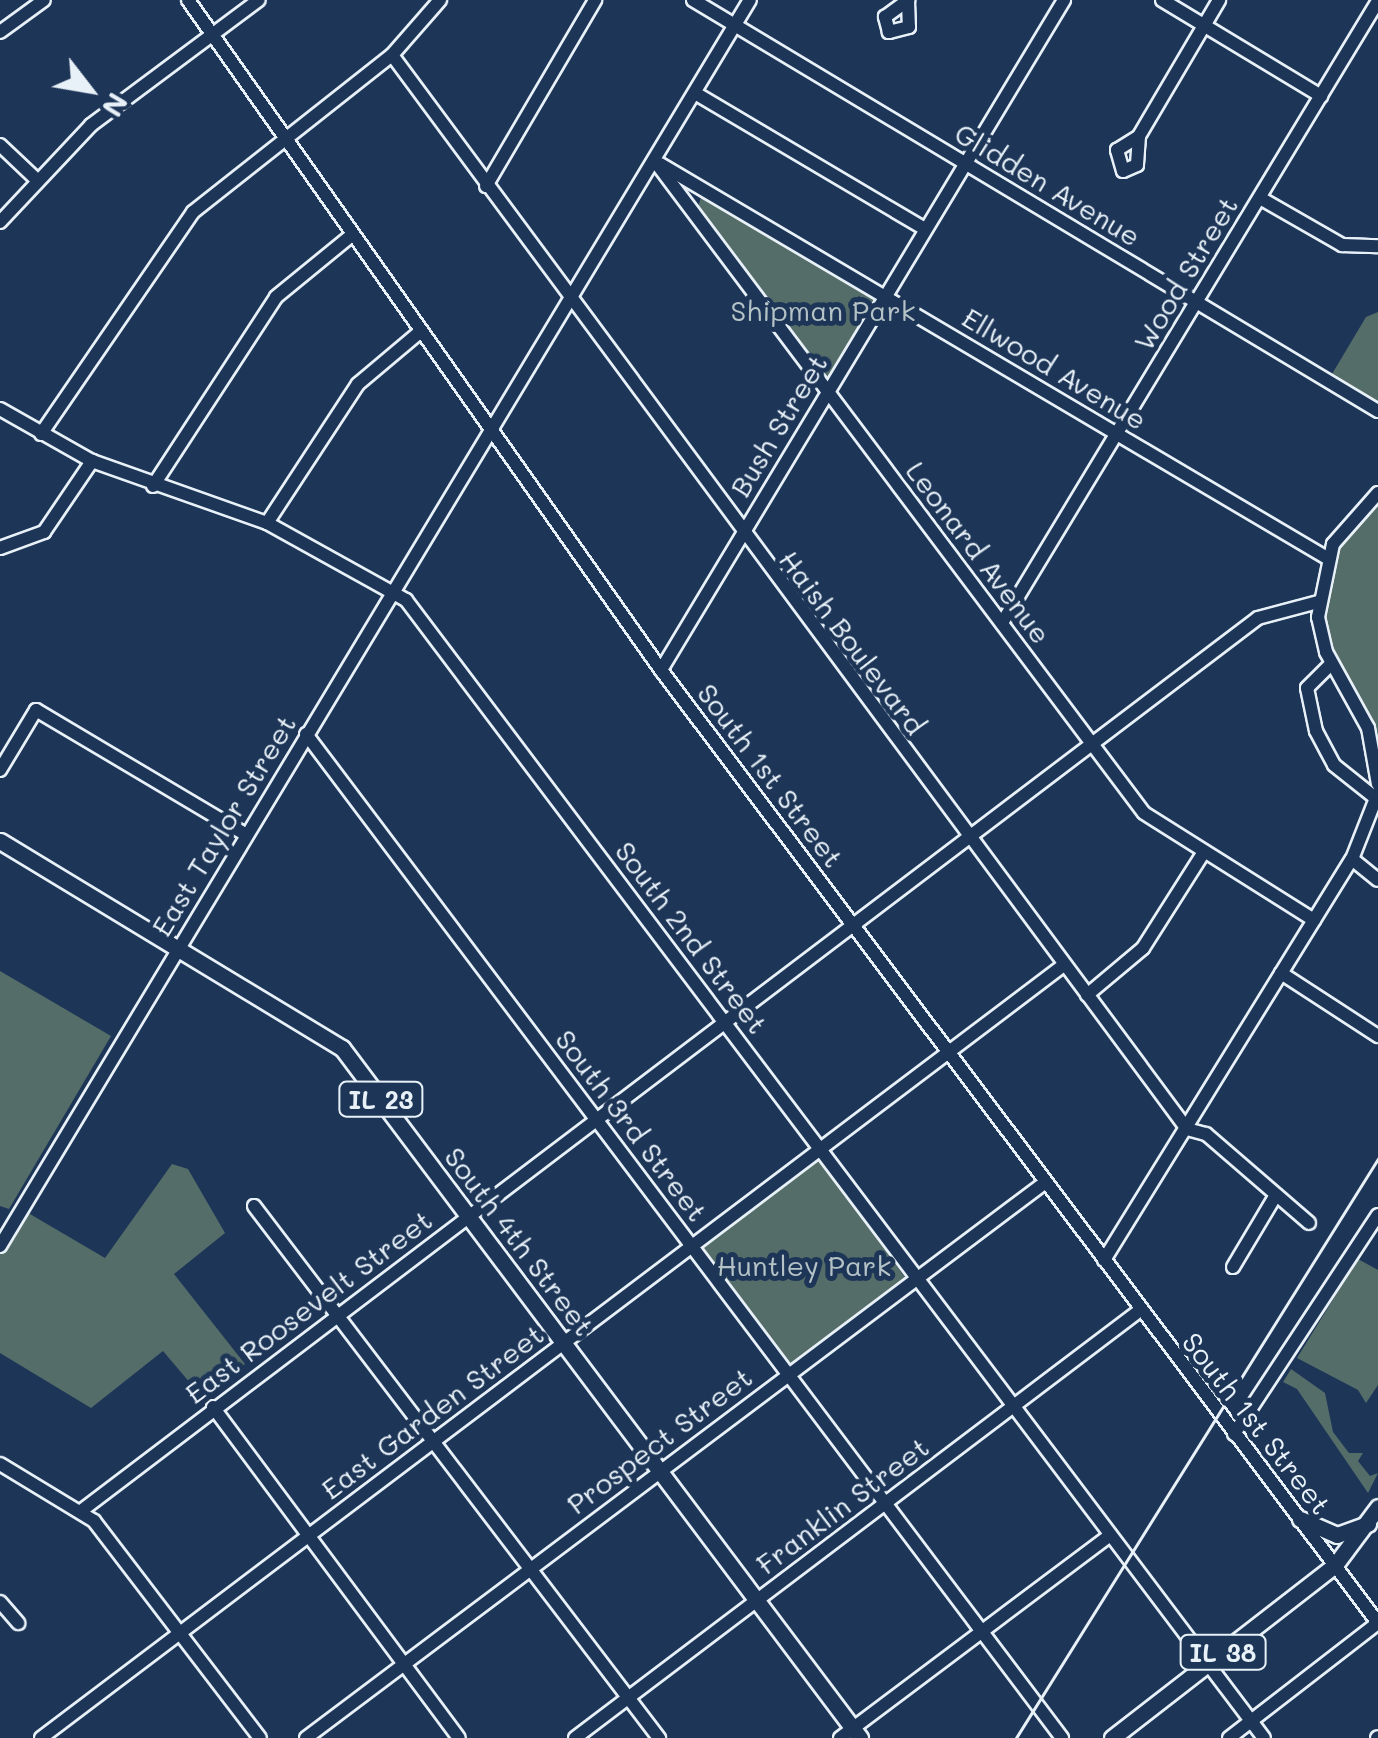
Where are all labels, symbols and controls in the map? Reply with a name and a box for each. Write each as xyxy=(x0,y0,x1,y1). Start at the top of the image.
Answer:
north arrow xyxy=(40,40,140,140)
text: N xyxy=(95,87,137,124)
street label: Glidden Avenue xyxy=(949,115,1147,253)
street label: Wood Street xyxy=(1126,190,1244,356)
park label: Shipman Park xyxy=(730,293,916,327)
street label: Ellwood Avenue xyxy=(957,300,1153,436)
street label: Bush Street xyxy=(722,348,834,502)
street label: Leonard Avenue xyxy=(900,454,1058,650)
street label: Haish Boulevard xyxy=(773,543,933,741)
street label: South 1st Street xyxy=(691,677,851,873)
street label: East Taylor Street xyxy=(144,708,302,942)
street label: South 2nd Street xyxy=(609,834,775,1040)
street label: South 3rd Street xyxy=(549,1023,715,1227)
road number: IL 23 xyxy=(336,1079,426,1119)
street label: South 4th Street xyxy=(438,1140,602,1342)
street label: East Roosevelt Street xyxy=(178,1202,438,1410)
park label: Huntley Park xyxy=(717,1248,891,1282)
street label: East Garden Street xyxy=(314,1317,550,1505)
street label: South 1st Street xyxy=(1176,1325,1338,1521)
street label: Prospect Street xyxy=(560,1360,758,1520)
street label: Franklin Street xyxy=(749,1429,935,1581)
road number: IL 38 xyxy=(1178,1632,1268,1672)

